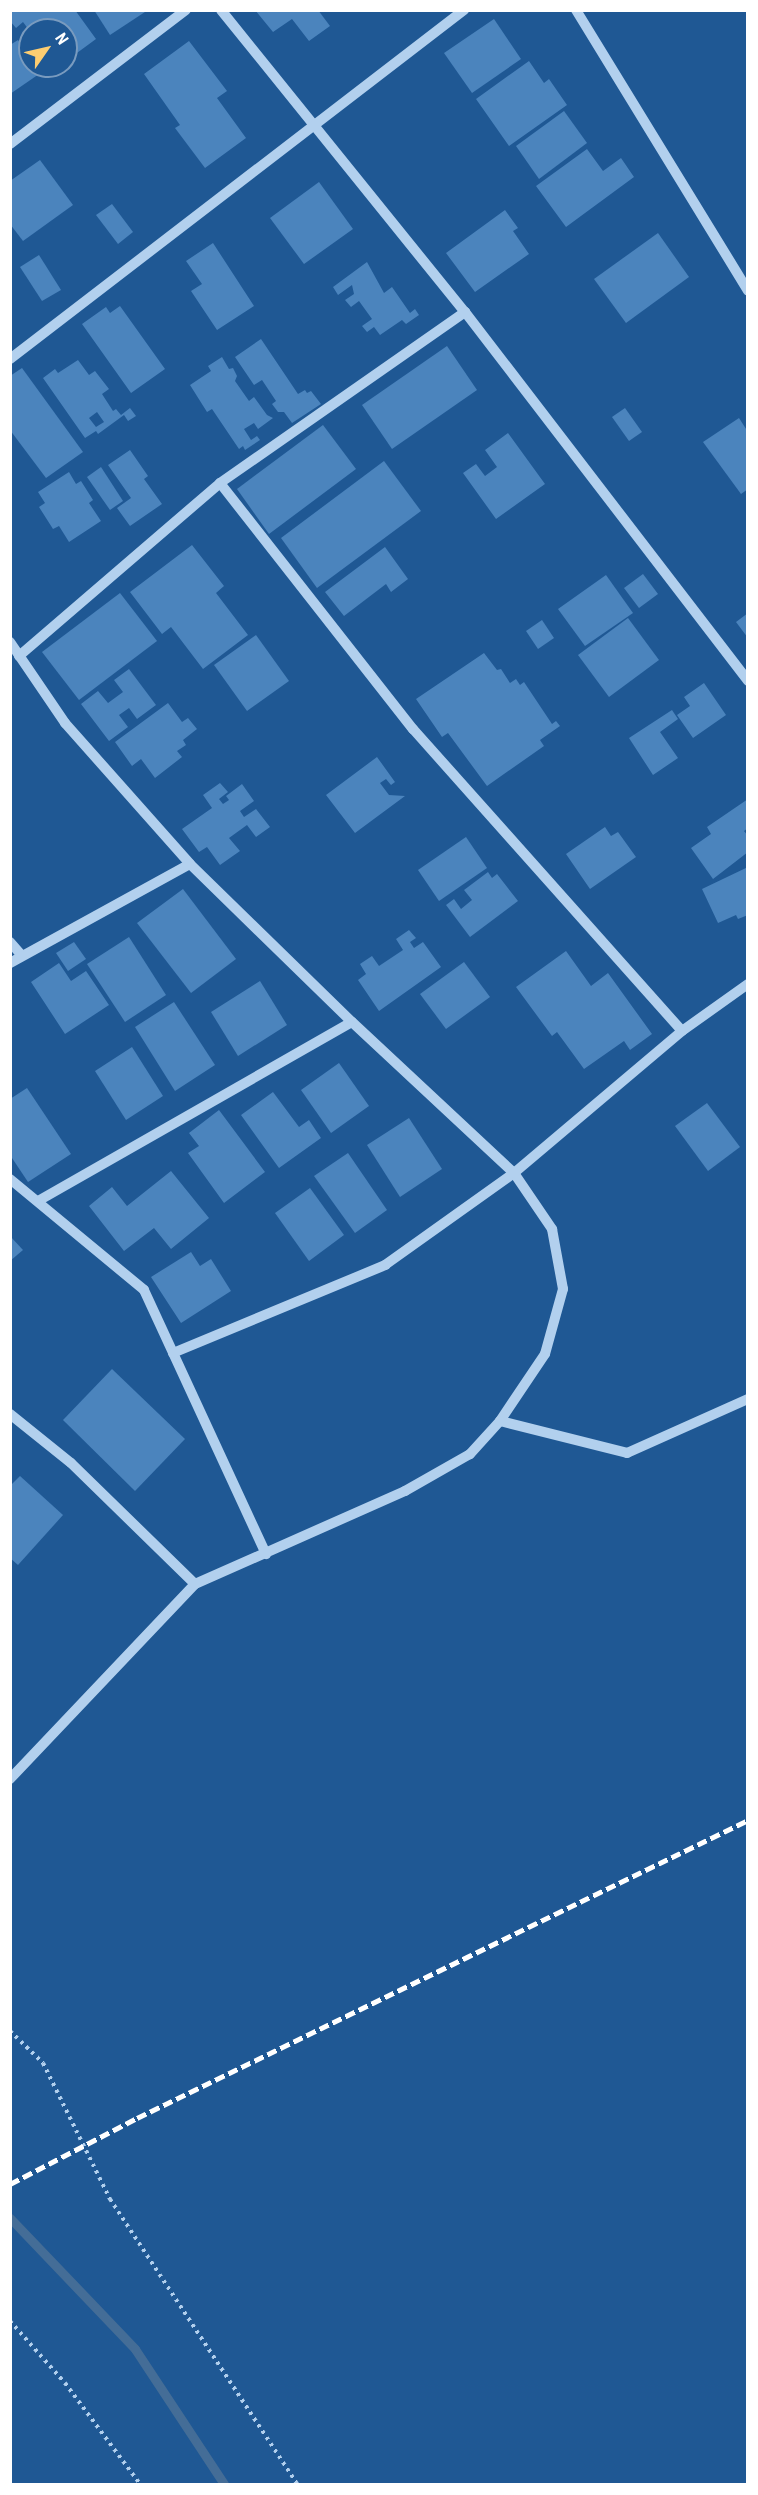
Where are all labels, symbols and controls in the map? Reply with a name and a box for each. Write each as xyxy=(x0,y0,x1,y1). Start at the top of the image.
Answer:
north arrow xyxy=(18,18,78,78)
text: N xyxy=(51,29,72,48)

